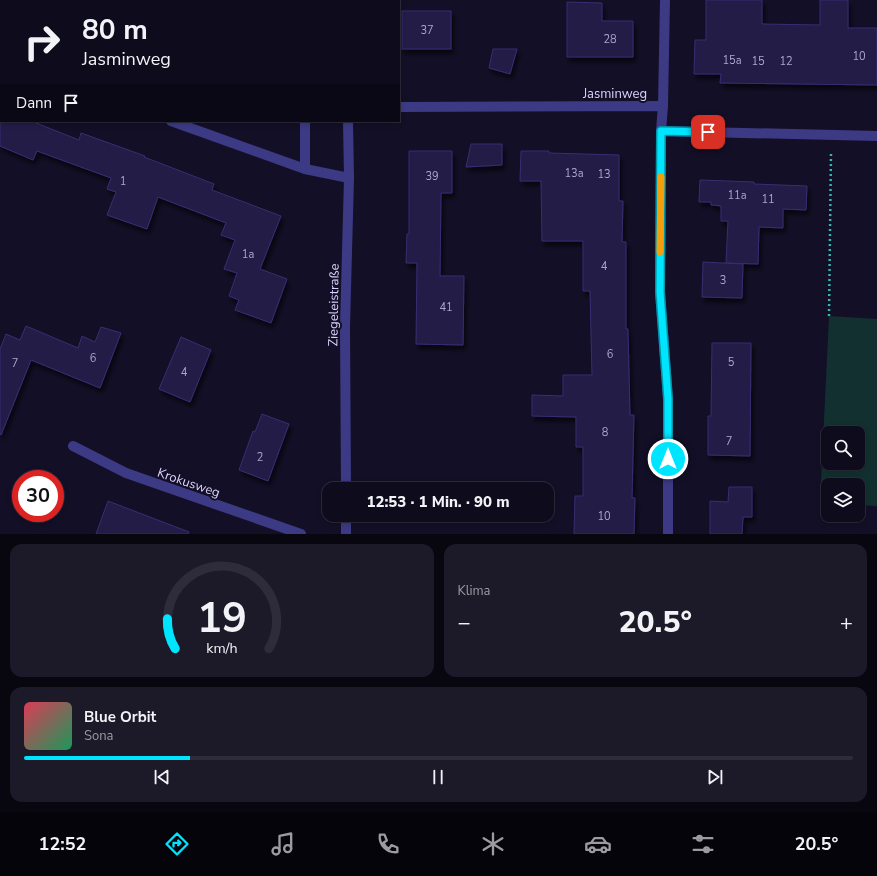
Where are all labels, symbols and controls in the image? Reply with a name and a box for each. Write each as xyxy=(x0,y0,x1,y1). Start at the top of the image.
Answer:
text: 80 m xyxy=(82,11,148,49)
icon: right xyxy=(16,16,68,68)
house number: 37 xyxy=(420,23,434,38)
house number: 28 xyxy=(603,32,617,47)
text: Jasminweg xyxy=(82,47,171,71)
house number: 10 xyxy=(852,49,866,64)
house number: 15a xyxy=(722,53,742,68)
house number: 15 xyxy=(751,54,765,69)
house number: 12 xyxy=(779,54,793,69)
street label: Jasminweg xyxy=(582,85,647,103)
icon: arrive xyxy=(60,92,82,114)
text: Dann xyxy=(16,93,52,113)
pin xyxy=(691,115,725,149)
icon: arrive xyxy=(697,121,719,143)
house number: 13a xyxy=(564,166,584,181)
house number: 13 xyxy=(597,167,611,182)
house number: 39 xyxy=(425,169,439,184)
house number: 1 xyxy=(120,174,126,189)
house number: 11a xyxy=(727,188,747,203)
house number: 11 xyxy=(761,192,775,207)
house number: 1a xyxy=(242,247,254,262)
house number: 4 xyxy=(601,259,608,274)
street label: Ziegeleistraße xyxy=(324,263,344,347)
house number: 3 xyxy=(720,273,726,288)
house number: 41 xyxy=(439,300,453,315)
house number: 6 xyxy=(607,347,614,362)
house number: 6 xyxy=(90,351,97,366)
house number: 5 xyxy=(728,355,735,370)
house number: 7 xyxy=(12,356,18,371)
house number: 4 xyxy=(181,365,188,380)
house number: 8 xyxy=(602,425,609,440)
map controls xyxy=(821,426,865,522)
button: search xyxy=(821,426,865,470)
house number: 7 xyxy=(726,434,732,449)
position arrow xyxy=(647,438,689,480)
house number: 2 xyxy=(257,450,263,465)
street label: Krokusweg xyxy=(155,464,222,502)
speed limit sign: 30 xyxy=(12,470,64,522)
button: layers xyxy=(821,478,865,522)
text: 12:53 · 1 Min. · 90 m xyxy=(366,492,510,512)
house number: 10 xyxy=(597,509,611,524)
text: Klima xyxy=(458,582,491,600)
text: 19 xyxy=(197,589,247,646)
text: 20.5° xyxy=(619,602,692,643)
text: − xyxy=(458,608,471,638)
text: + xyxy=(840,608,853,638)
text: km/h xyxy=(206,638,237,657)
text: Blue Orbit xyxy=(84,707,156,727)
text: Sona xyxy=(84,727,114,745)
icon: previous xyxy=(151,766,173,788)
icon: pause xyxy=(427,766,449,788)
icon: next xyxy=(704,766,726,788)
icon: directions xyxy=(163,830,191,858)
icon: music xyxy=(269,830,297,858)
icon: phone xyxy=(374,830,402,858)
icon: climate xyxy=(479,830,507,858)
icon: car xyxy=(584,830,612,858)
icon: filters xyxy=(689,830,717,858)
text: 12:52 xyxy=(39,832,86,856)
text: 20.5° xyxy=(795,832,838,856)

